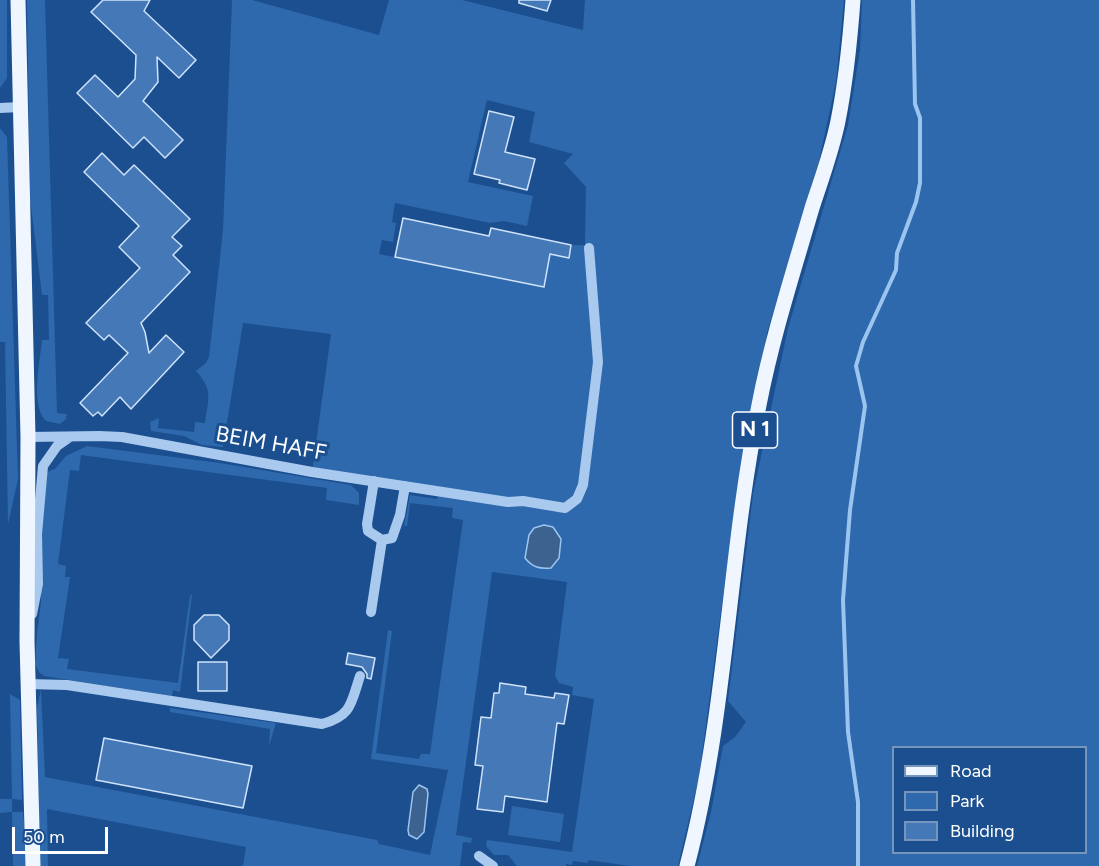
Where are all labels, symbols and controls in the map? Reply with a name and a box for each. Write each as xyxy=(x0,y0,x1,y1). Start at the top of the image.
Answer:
road number: N 1 xyxy=(732,412,777,448)
street label: BEIM HAFF xyxy=(214,421,328,467)
legend xyxy=(892,746,1087,854)
text: Road xyxy=(950,760,991,782)
text: Park xyxy=(950,790,984,812)
scale bar xyxy=(15,815,111,853)
text: Building xyxy=(950,820,1015,842)
text: 50 m xyxy=(23,826,65,848)

